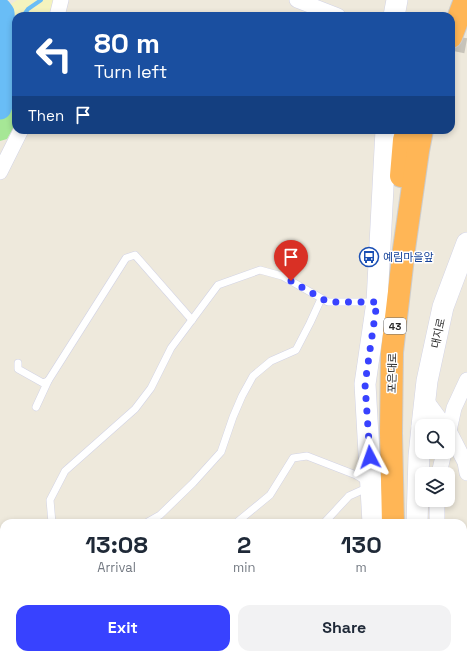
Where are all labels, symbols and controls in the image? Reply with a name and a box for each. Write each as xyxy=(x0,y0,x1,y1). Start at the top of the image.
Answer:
text: 80 m xyxy=(94,25,160,61)
icon: left xyxy=(28,28,80,80)
text: Turn left xyxy=(94,60,167,83)
icon: arrive xyxy=(72,104,94,126)
text: Then xyxy=(28,106,64,125)
pin xyxy=(274,240,308,281)
icon: arrive xyxy=(280,246,302,268)
bus stop icon: 예림마을앞 xyxy=(358,246,380,268)
place label: 예림마을앞 xyxy=(383,250,434,264)
street label: 대지로 xyxy=(428,317,448,349)
road number: 43 xyxy=(384,318,406,334)
street label: 포은대로 xyxy=(385,353,399,393)
map controls xyxy=(415,419,455,507)
button: search xyxy=(415,419,455,459)
position arrow xyxy=(349,436,391,478)
button: layers xyxy=(415,467,455,507)
text: 13:08 xyxy=(85,529,148,560)
text: 2 xyxy=(237,529,251,560)
text: 130 xyxy=(341,529,382,560)
text: Arrival xyxy=(97,559,136,576)
text: min xyxy=(233,559,255,576)
text: m xyxy=(356,559,367,576)
button: Exit xyxy=(16,605,230,651)
button: Share xyxy=(238,605,451,651)

